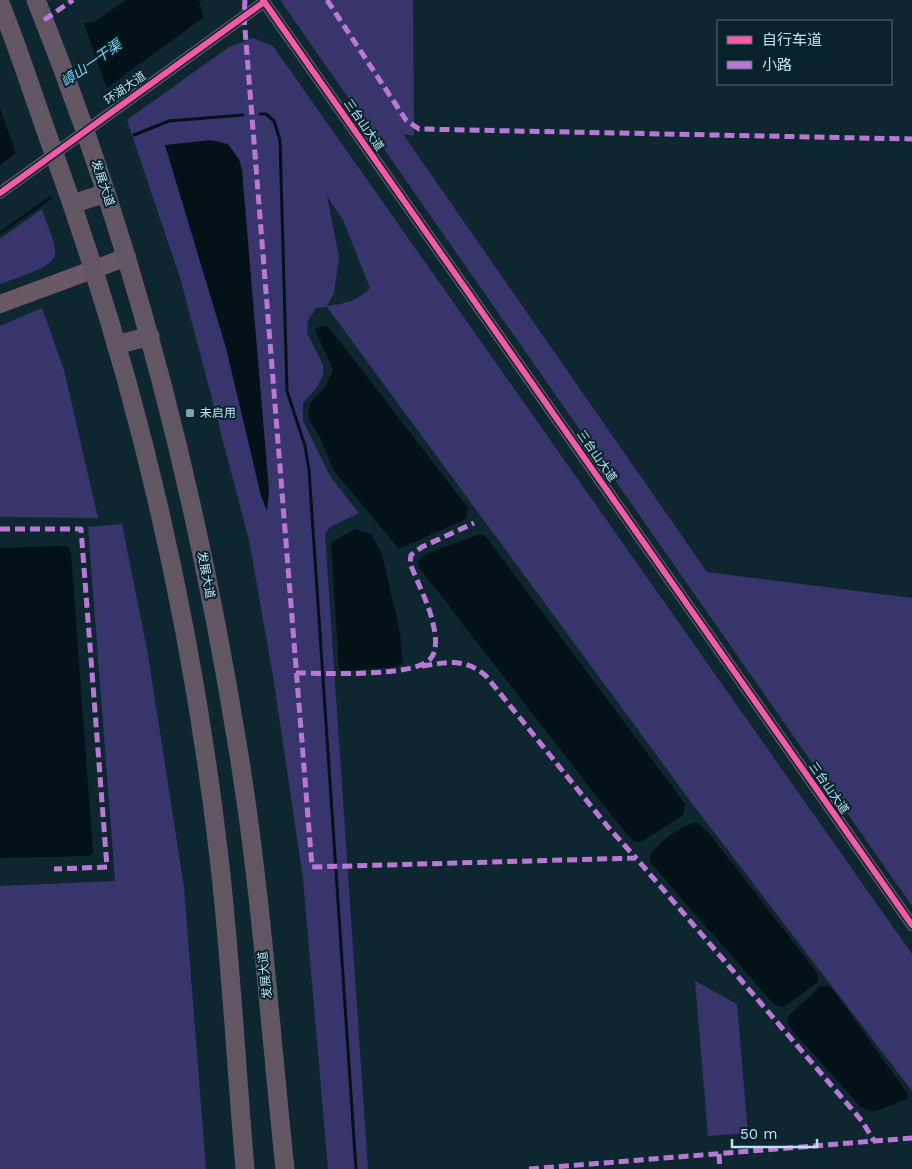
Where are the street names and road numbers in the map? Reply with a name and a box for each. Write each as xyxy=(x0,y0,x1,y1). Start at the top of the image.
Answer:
street label: 环湖大道 xyxy=(101,68,149,108)
street label: 三台山大道 xyxy=(341,96,387,154)
street label: 发展大道 xyxy=(89,158,117,208)
street label: 三台山大道 xyxy=(574,427,620,485)
street label: 发展大道 xyxy=(195,550,217,600)
street label: 三台山大道 xyxy=(806,759,852,817)
street label: 发展大道 xyxy=(256,950,274,1000)

